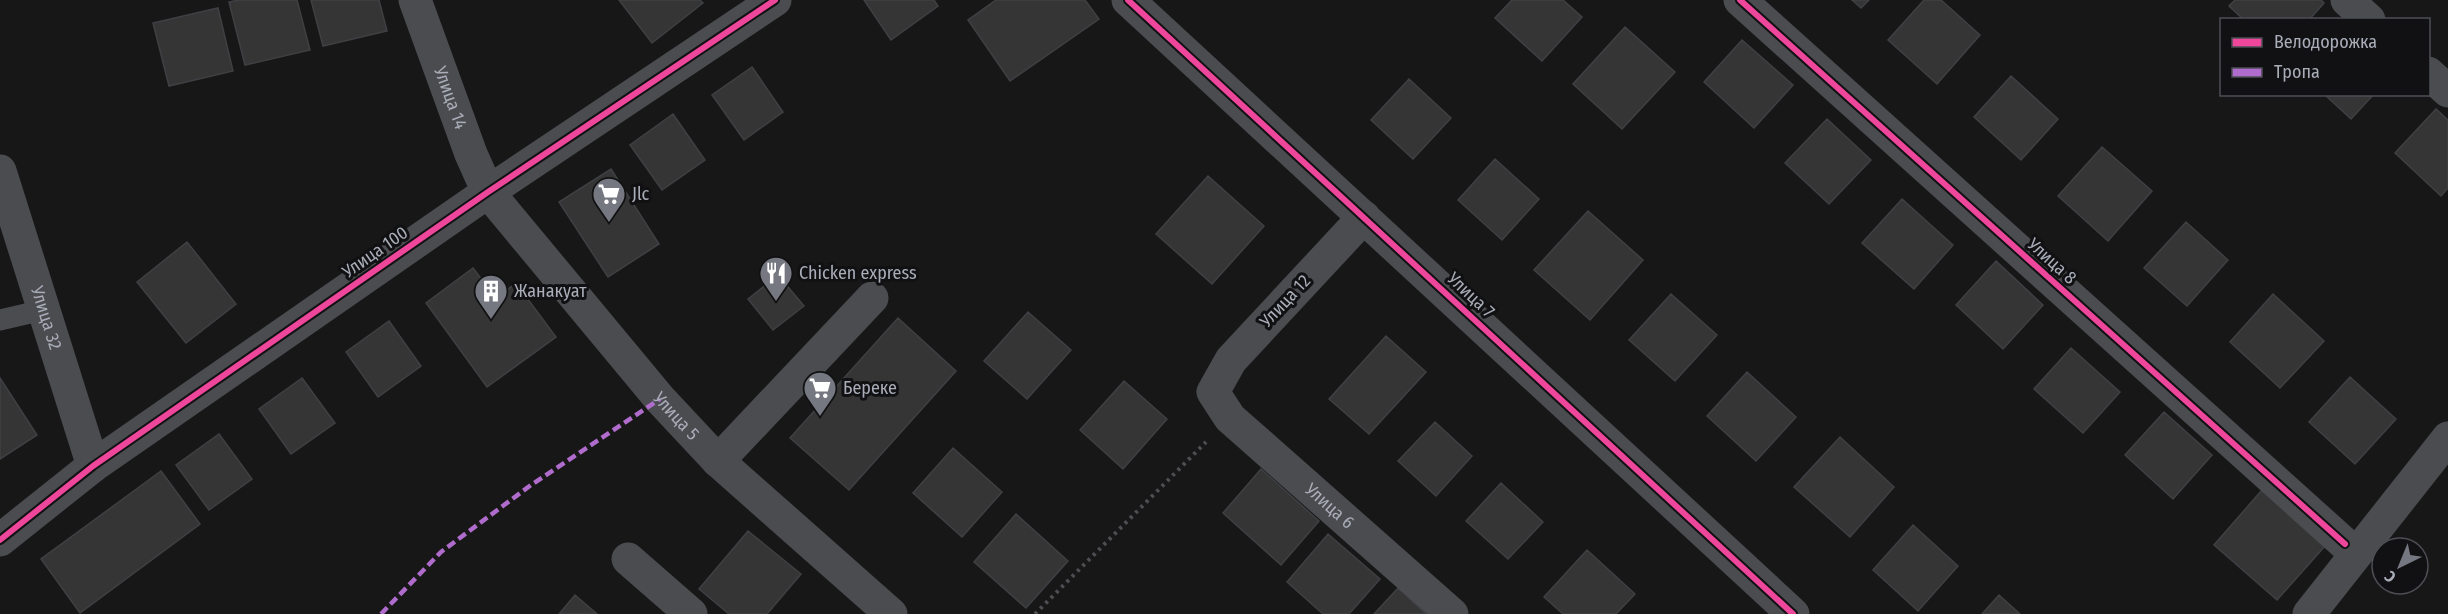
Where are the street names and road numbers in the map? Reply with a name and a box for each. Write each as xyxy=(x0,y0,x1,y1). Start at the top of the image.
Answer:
street label: Улица 14 xyxy=(429,62,472,132)
street label: Улица 100 xyxy=(337,221,412,283)
street label: Улица 8 xyxy=(2022,233,2081,289)
street label: Улица 7 xyxy=(1442,267,1499,322)
street label: Улица 12 xyxy=(1254,270,1315,333)
street label: Улица 32 xyxy=(26,282,67,352)
street label: Улица 5 xyxy=(647,387,704,445)
street label: Улица 6 xyxy=(1300,478,1359,534)

